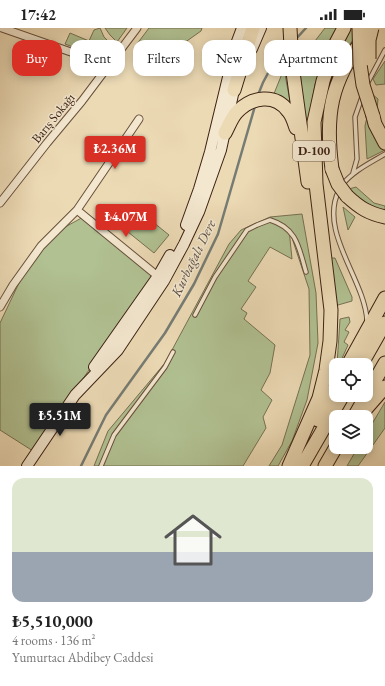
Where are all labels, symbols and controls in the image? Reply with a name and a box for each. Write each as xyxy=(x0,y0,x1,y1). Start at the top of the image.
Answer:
text: 17:42 xyxy=(20,5,56,24)
chip: Buy xyxy=(12,40,62,76)
chip: Rent xyxy=(70,40,125,76)
chip: Filters xyxy=(133,40,194,76)
chip: New xyxy=(202,40,256,76)
chip: Apartment xyxy=(264,40,352,76)
street label: Barış Sokağı xyxy=(28,90,78,146)
pin: ₺2.36M xyxy=(82,136,148,170)
text: ₺2.36M xyxy=(94,140,136,157)
road number: D-100 xyxy=(293,141,335,161)
pin: ₺4.07M xyxy=(93,204,159,238)
text: ₺4.07M xyxy=(105,208,147,225)
water label: Kurbağalı Dere xyxy=(166,216,220,300)
map controls xyxy=(329,358,373,454)
button: locate xyxy=(329,358,373,402)
pin: ₺5.51M xyxy=(27,403,93,437)
text: ₺5.51M xyxy=(39,407,81,424)
button: layers xyxy=(329,410,373,454)
icon: home xyxy=(157,504,229,576)
text: ₺5,510,000 xyxy=(12,610,93,632)
text: 4 rooms · 136 m² xyxy=(12,632,96,649)
text: Yumurtacı Abdibey Caddesi xyxy=(12,649,153,666)

